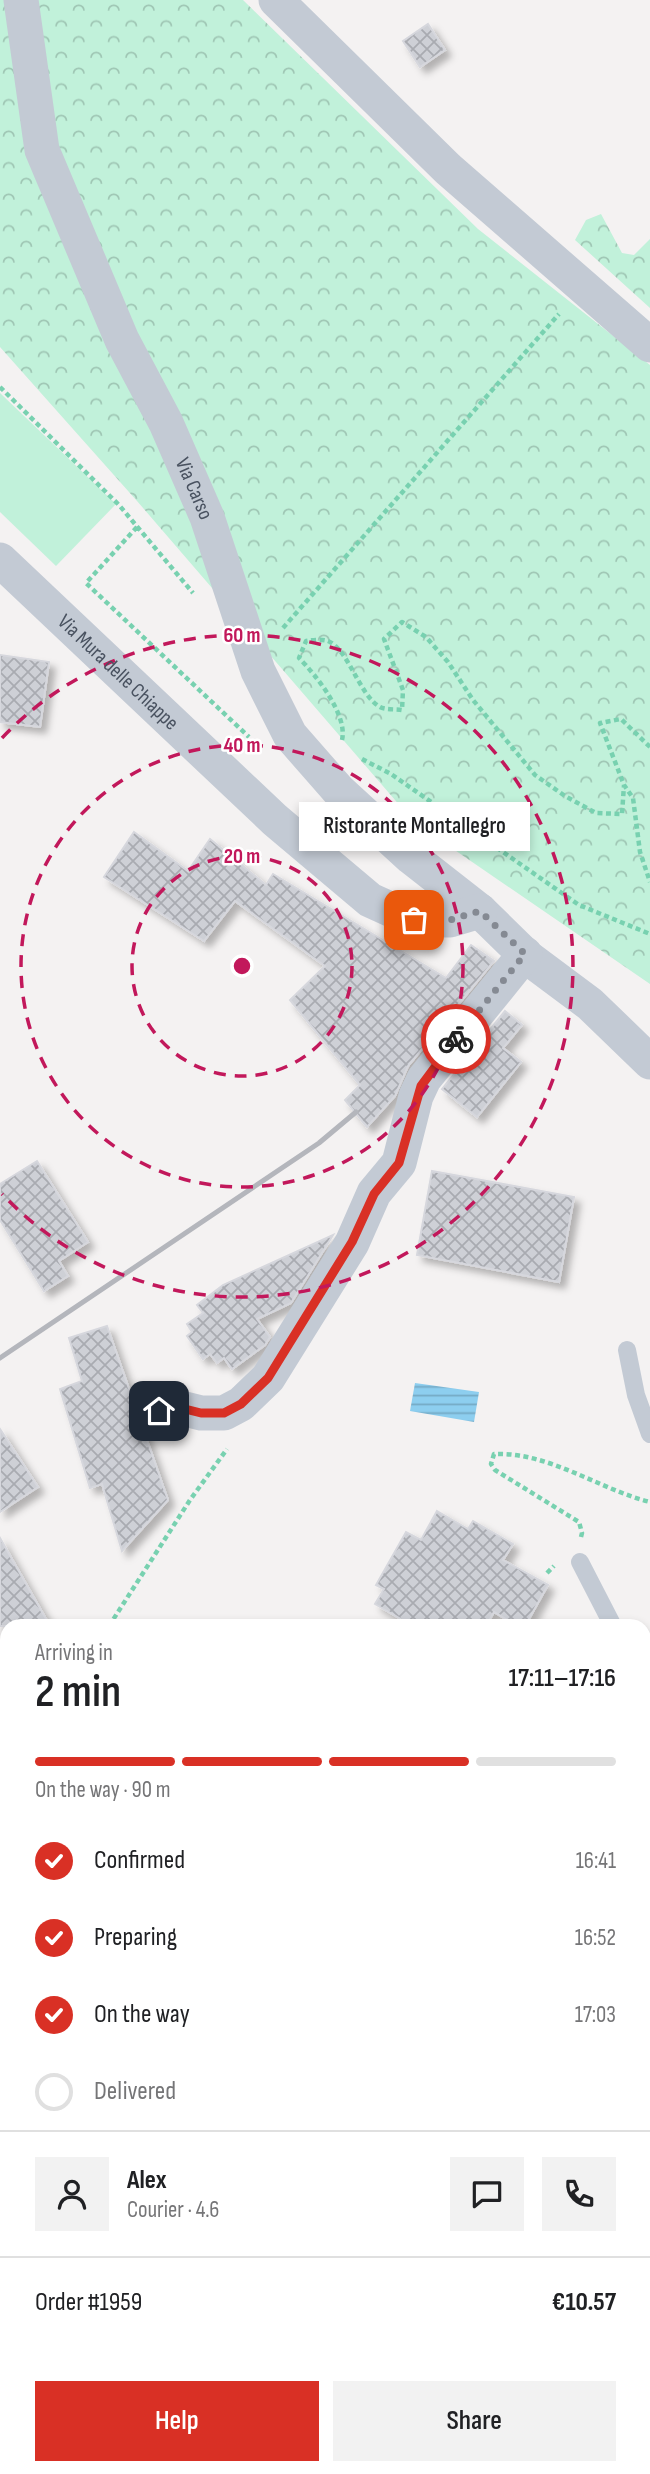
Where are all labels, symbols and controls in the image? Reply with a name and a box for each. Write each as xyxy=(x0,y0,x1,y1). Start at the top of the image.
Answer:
street label: Via Carso xyxy=(170,454,218,523)
street label: Via Mura delle Chiappe xyxy=(52,609,184,735)
text: 60 m xyxy=(223,623,261,648)
text: 40 m xyxy=(224,733,260,758)
callout: Ristorante Montallegro xyxy=(298,801,530,850)
text: Ristorante Montallegro xyxy=(323,812,506,840)
text: 20 m xyxy=(224,844,260,869)
pin xyxy=(384,890,444,950)
icon: bag xyxy=(395,901,433,939)
centre of rings xyxy=(230,954,254,978)
courier xyxy=(421,1004,491,1074)
icon: bike xyxy=(437,1020,475,1058)
pin xyxy=(129,1381,189,1441)
icon: home xyxy=(140,1392,178,1430)
text: Arriving in xyxy=(35,1639,113,1667)
text: 17:11–17:16 xyxy=(508,1663,616,1694)
text: 2 min xyxy=(35,1665,121,1720)
text: On the way · 90 m xyxy=(35,1776,170,1804)
icon: check xyxy=(35,1842,73,1880)
text: Confirmed xyxy=(94,1845,185,1876)
text: 16:41 xyxy=(576,1847,616,1875)
icon: check xyxy=(35,1919,73,1957)
text: Preparing xyxy=(94,1922,177,1953)
text: 16:52 xyxy=(575,1924,616,1952)
icon: check xyxy=(35,1996,73,2034)
text: On the way xyxy=(94,1999,190,2030)
text: 17:03 xyxy=(575,2001,616,2029)
text: Delivered xyxy=(94,2076,176,2107)
button: person xyxy=(35,2157,109,2231)
button: chat xyxy=(450,2157,524,2231)
button: phone xyxy=(542,2157,616,2231)
text: Alex xyxy=(127,2165,167,2196)
text: Courier · 4.6 xyxy=(127,2196,219,2224)
text: Order #1959 xyxy=(35,2287,142,2318)
text: €10.57 xyxy=(552,2287,616,2318)
button: Help xyxy=(35,2381,319,2461)
button: Share xyxy=(333,2381,616,2461)

